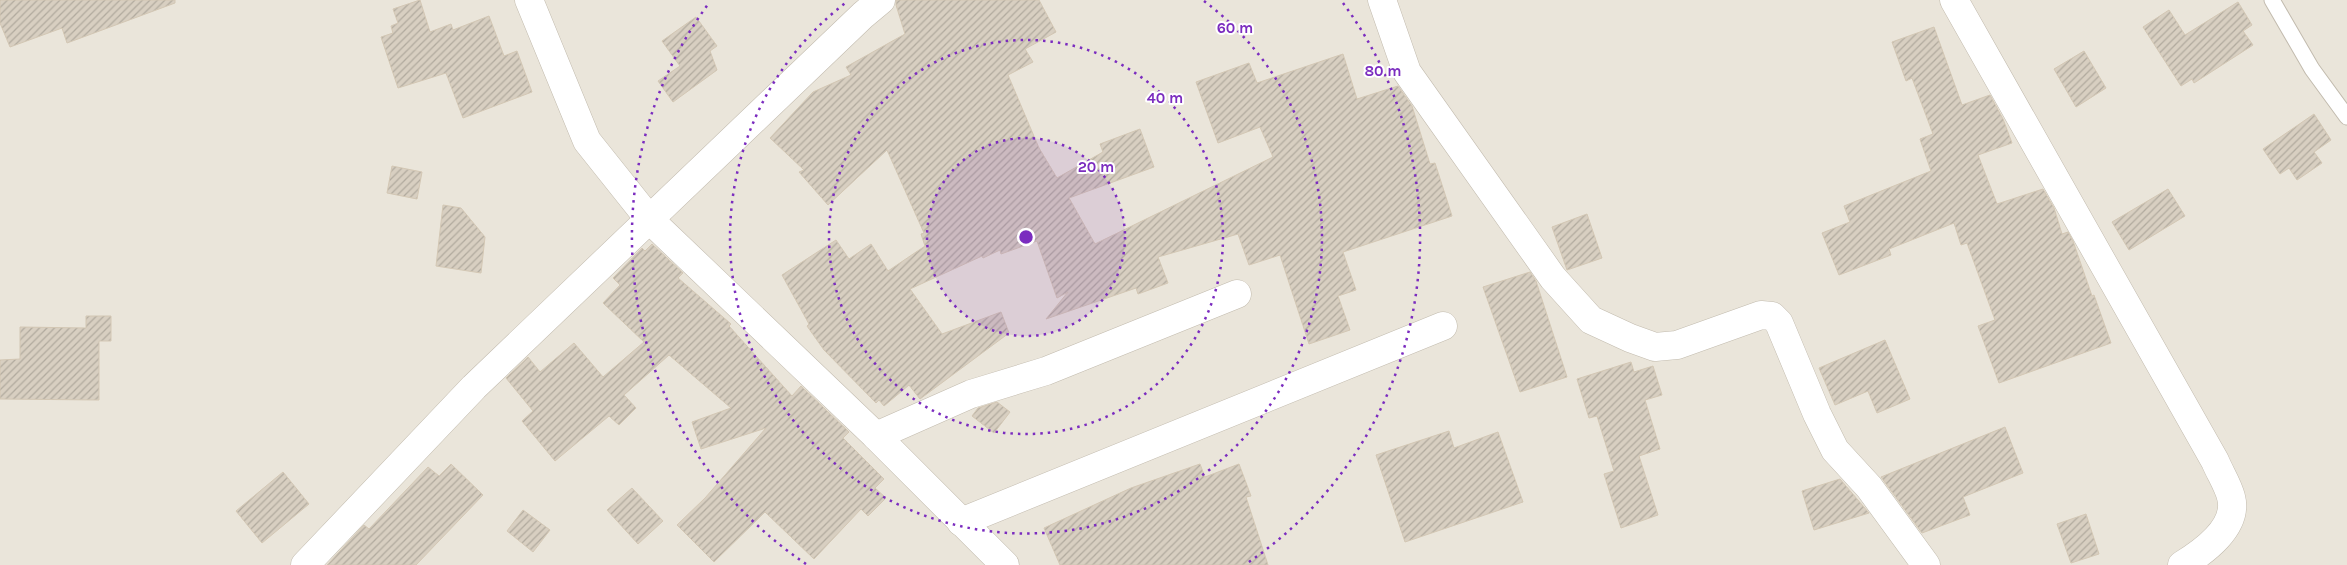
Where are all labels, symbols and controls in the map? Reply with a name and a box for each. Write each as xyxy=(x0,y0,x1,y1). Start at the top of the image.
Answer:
text: 60 m xyxy=(1217,19,1253,37)
text: 80 m xyxy=(1364,62,1402,80)
text: 40 m xyxy=(1147,89,1183,107)
text: 20 m xyxy=(1078,158,1114,176)
centre of rings xyxy=(1017,228,1035,246)

